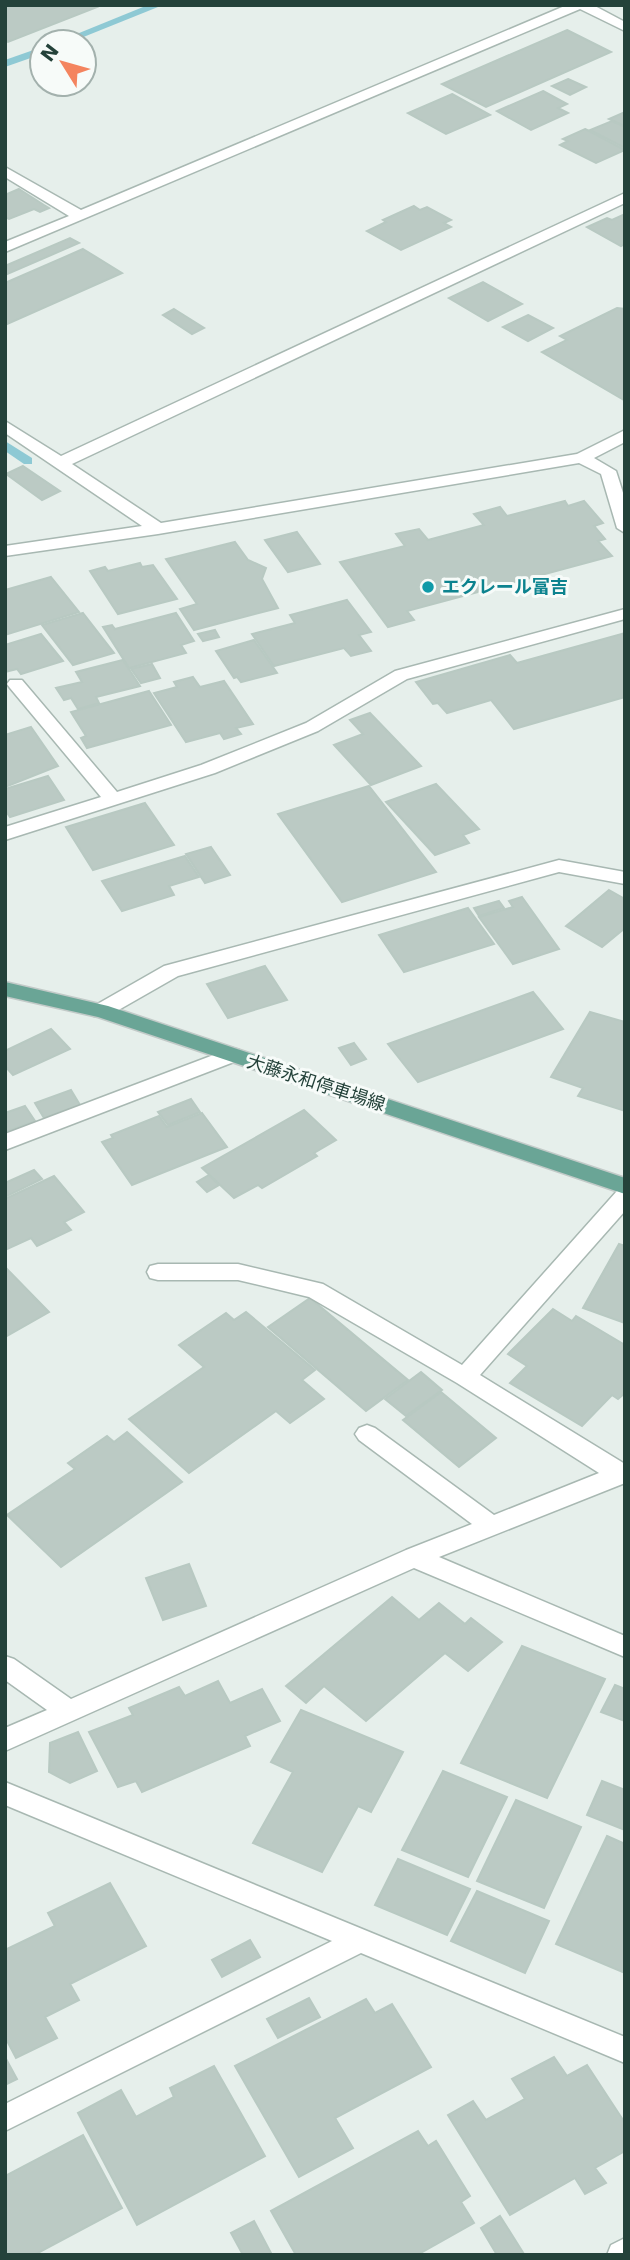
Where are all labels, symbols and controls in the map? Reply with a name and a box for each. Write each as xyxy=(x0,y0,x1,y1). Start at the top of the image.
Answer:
north arrow xyxy=(28,28,98,98)
text: N xyxy=(36,40,63,66)
place label: エクレール富吉 xyxy=(442,576,568,597)
marker: エクレール富吉 xyxy=(420,579,436,595)
street label: 大藤永和停車場線 xyxy=(244,1050,388,1115)

